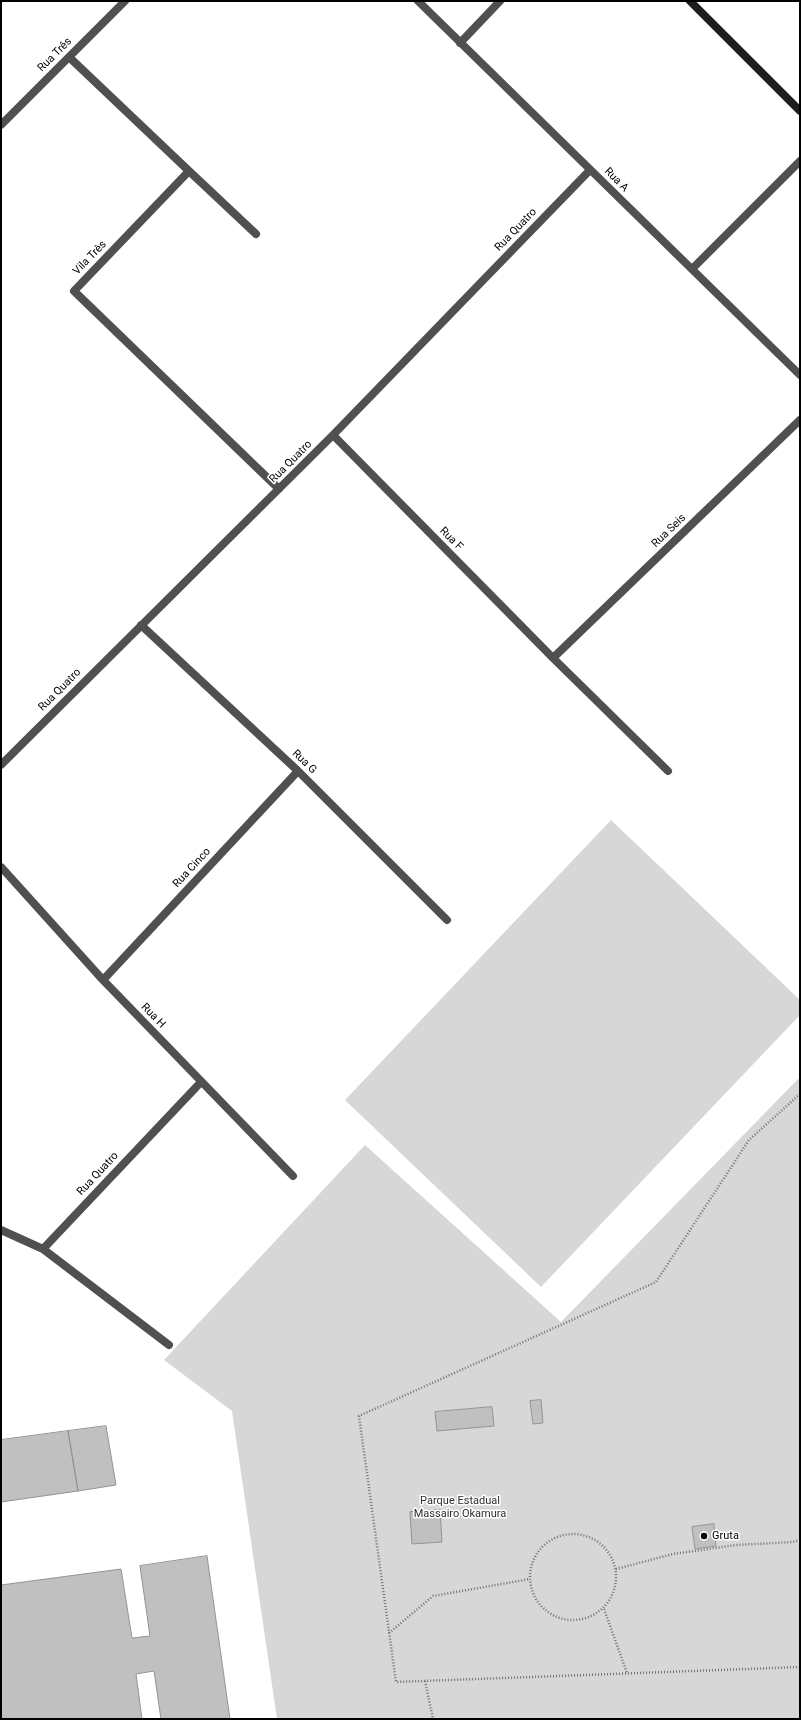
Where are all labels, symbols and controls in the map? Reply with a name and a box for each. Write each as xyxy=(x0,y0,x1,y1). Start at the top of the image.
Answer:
street label: Rua Três xyxy=(35,35,75,75)
street label: Rua A xyxy=(601,165,631,195)
street label: Rua Quatro xyxy=(492,206,540,254)
street label: Vila Três xyxy=(71,238,109,278)
street label: Rua Quatro xyxy=(267,438,315,486)
street label: Rua Seis xyxy=(649,512,689,550)
street label: Rua F xyxy=(437,525,465,553)
street label: Rua Quatro xyxy=(36,666,84,714)
street label: Rua G xyxy=(289,747,319,777)
street label: Rua Cinco xyxy=(170,845,214,891)
street label: Rua H xyxy=(138,1001,168,1031)
street label: Rua Quatro xyxy=(75,1150,121,1198)
park label: Parque Estadual Massairo Okamura xyxy=(414,1494,506,1520)
place label: Gruta xyxy=(712,1529,739,1543)
marker: Gruta xyxy=(699,1531,709,1541)

